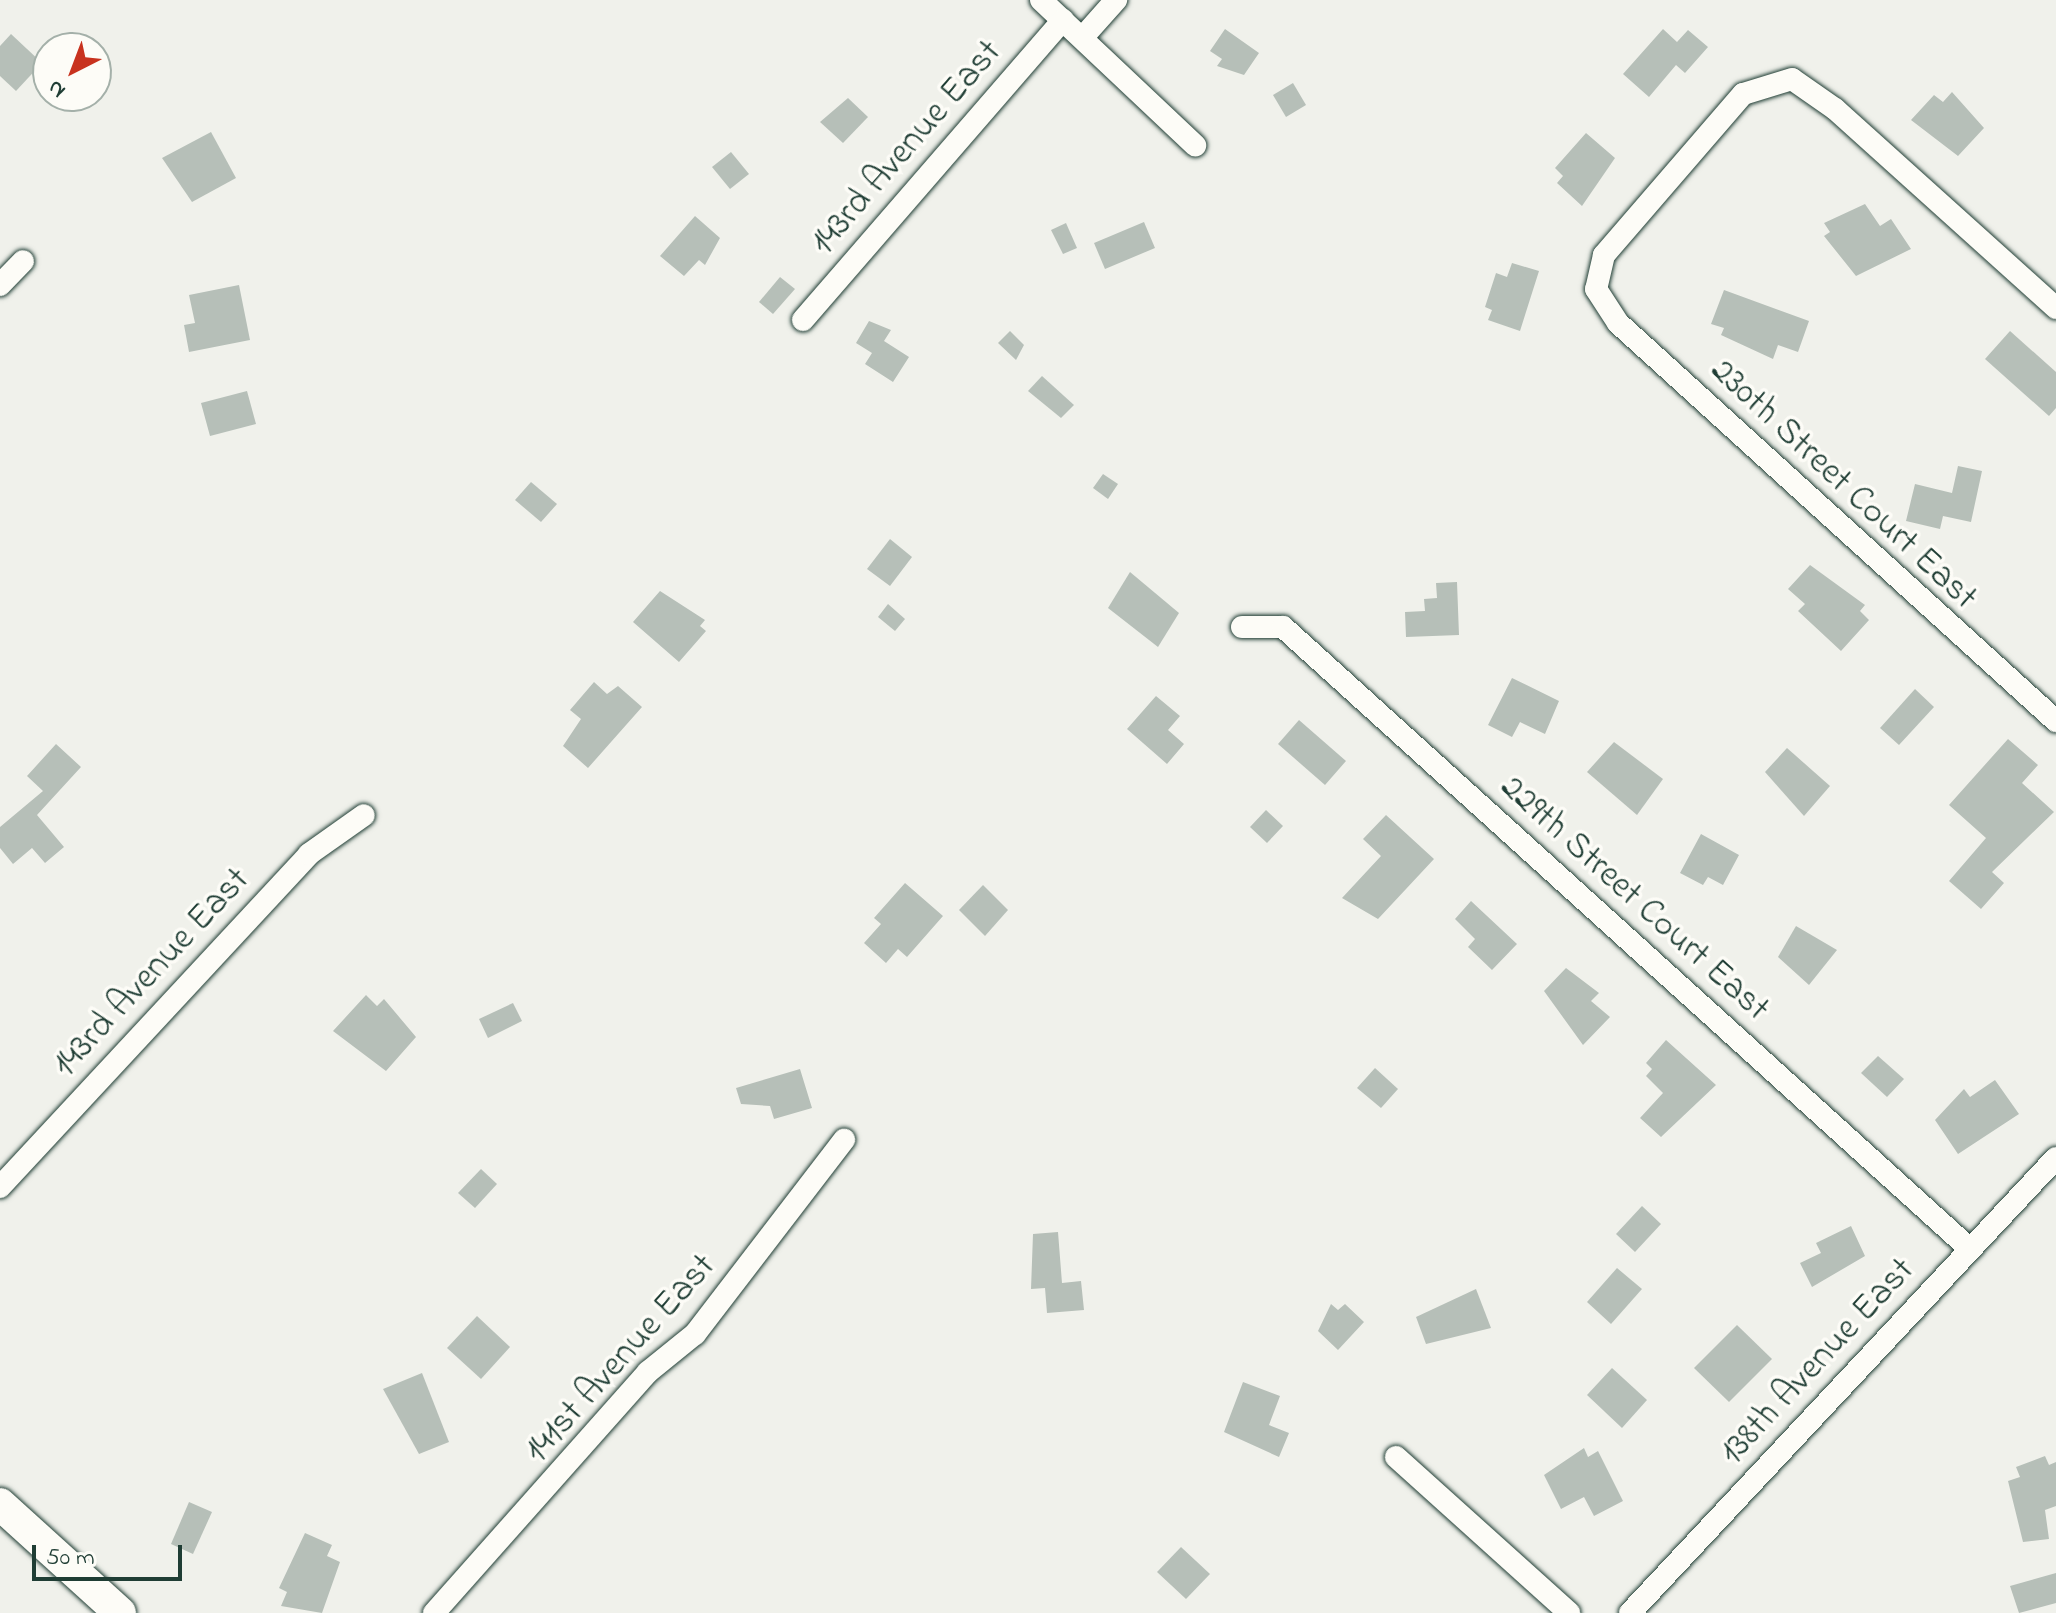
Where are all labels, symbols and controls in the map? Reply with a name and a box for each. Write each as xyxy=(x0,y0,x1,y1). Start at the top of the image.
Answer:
north arrow xyxy=(32,32,112,112)
street label: 143rd Avenue East xyxy=(802,32,1012,264)
text: N xyxy=(41,71,74,105)
street label: 230th Street Court East xyxy=(1701,350,1985,620)
street label: 229th Street Court East xyxy=(1490,767,1778,1031)
street label: 143rd Avenue East xyxy=(44,860,260,1086)
street label: 141st Avenue East xyxy=(516,1246,726,1472)
street label: 138th Avenue East xyxy=(1711,1250,1925,1474)
scale bar xyxy=(36,1529,186,1579)
text: 50 m xyxy=(46,1541,95,1576)

